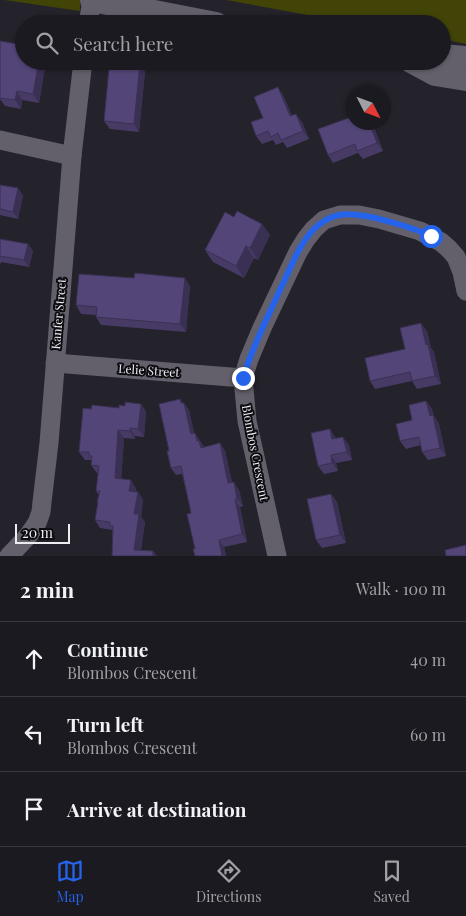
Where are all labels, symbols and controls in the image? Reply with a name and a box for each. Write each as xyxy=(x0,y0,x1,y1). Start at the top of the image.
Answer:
search box xyxy=(15,15,451,70)
icon: search xyxy=(33,29,61,57)
text: Search here xyxy=(73,30,173,56)
north arrow xyxy=(346,85,391,130)
route start xyxy=(420,225,443,248)
street label: Kanfer Street xyxy=(47,277,69,350)
street label: Lelie Street xyxy=(118,360,181,380)
route end xyxy=(232,367,255,390)
street label: Blombos Crescent xyxy=(239,403,273,503)
scale bar xyxy=(15,521,70,544)
text: 20 m xyxy=(22,523,53,542)
text: 2 min xyxy=(20,575,74,603)
text: Walk · 100 m xyxy=(356,578,446,599)
text: Continue xyxy=(67,636,148,662)
icon: ahead xyxy=(20,645,48,673)
text: 40 m xyxy=(410,649,446,670)
text: Blombos Crescent xyxy=(67,662,197,683)
text: Turn left xyxy=(67,711,144,737)
icon: left xyxy=(20,720,48,748)
text: 60 m xyxy=(410,724,446,745)
text: Blombos Crescent xyxy=(67,737,197,758)
icon: arrive xyxy=(20,795,48,823)
text: Arrive at destination xyxy=(67,796,247,822)
tab: Map xyxy=(56,857,84,906)
tab: Directions xyxy=(196,857,261,906)
tab: Saved xyxy=(374,857,410,906)

